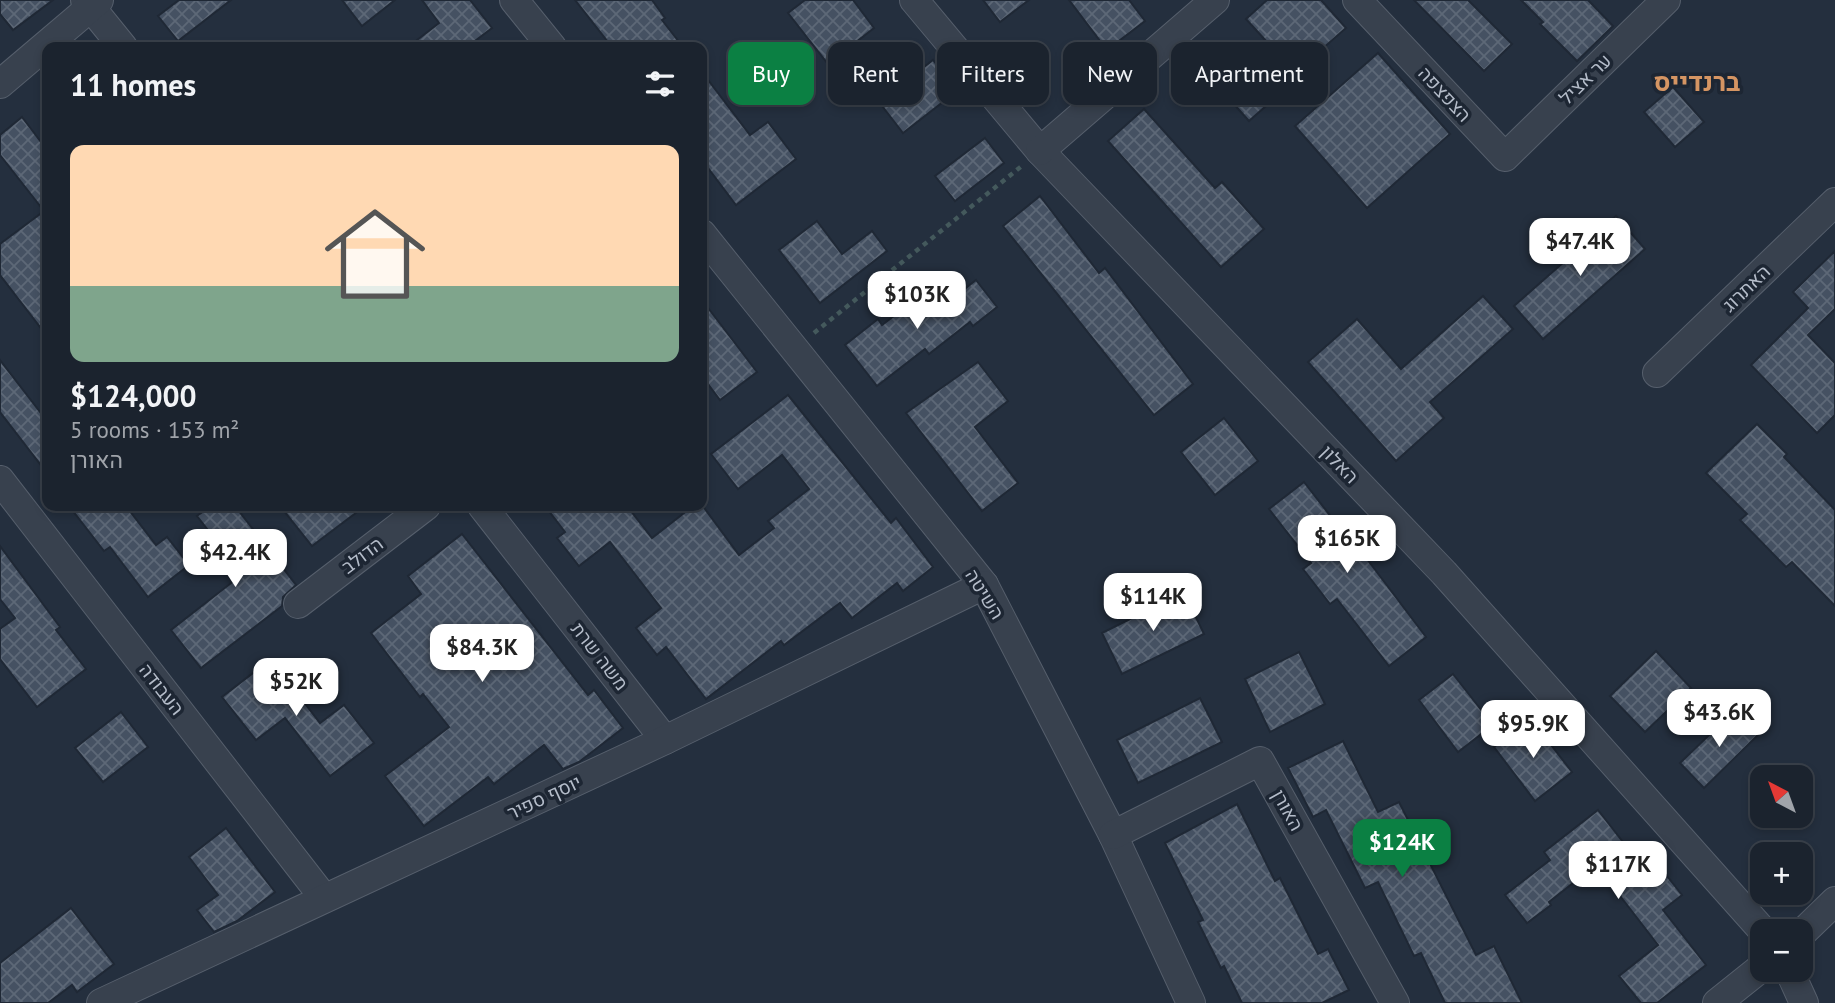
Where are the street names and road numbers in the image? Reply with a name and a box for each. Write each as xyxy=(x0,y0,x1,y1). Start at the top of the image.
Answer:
street label: ער אציל xyxy=(1554,48,1616,110)
street label: הצפצפה xyxy=(1413,61,1477,127)
street label: האתרוג xyxy=(1717,259,1775,317)
street label: האלון xyxy=(1316,440,1364,488)
street label: הדולב xyxy=(336,531,388,579)
street label: השיטה xyxy=(960,564,1010,624)
street label: משה שרת xyxy=(566,617,634,695)
street label: העבודה xyxy=(134,658,190,720)
street label: יוסף ספיר xyxy=(503,769,585,825)
street label: האורן xyxy=(1267,785,1309,835)

